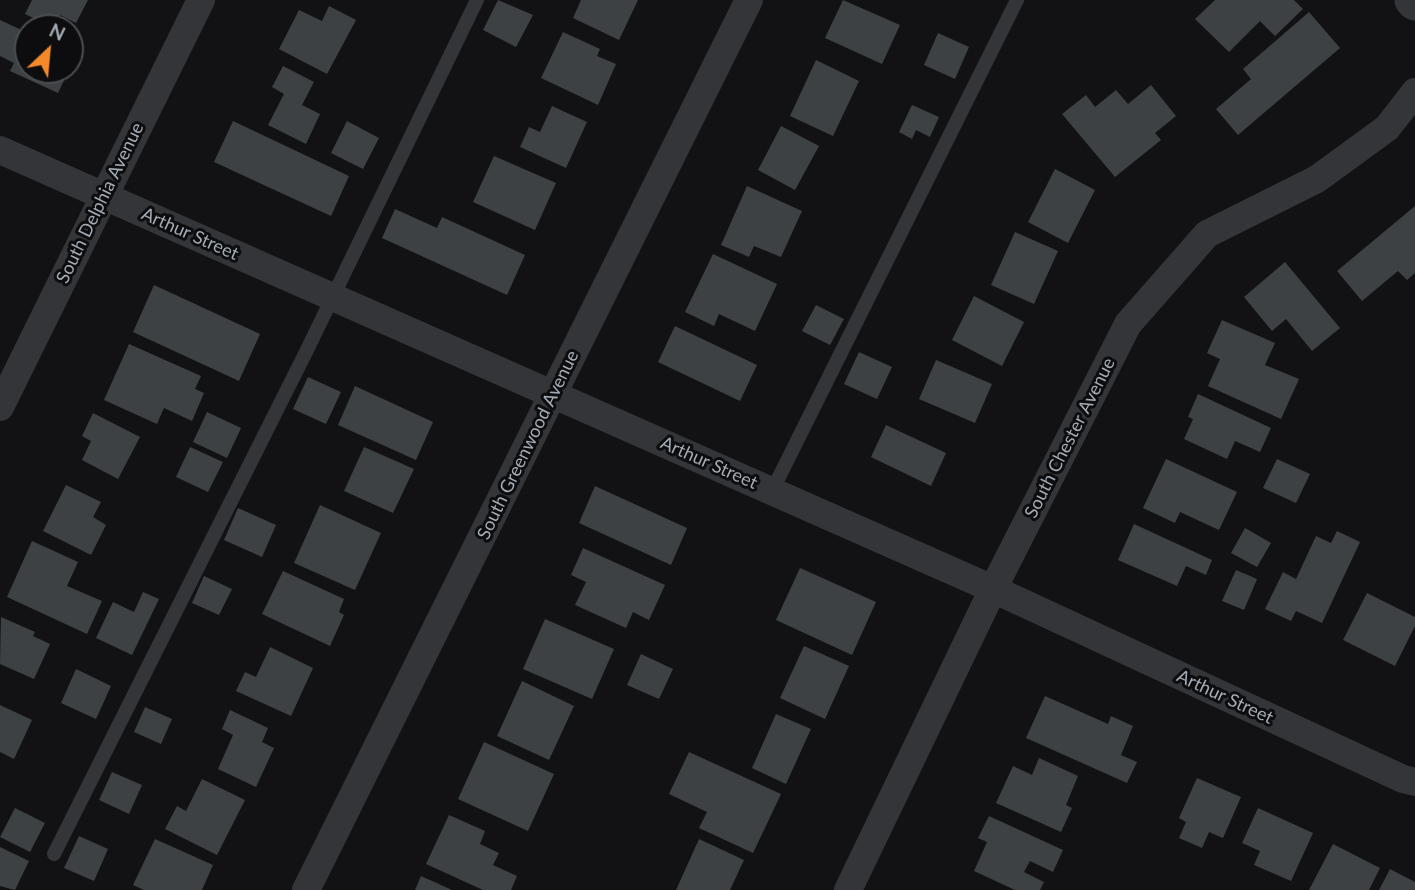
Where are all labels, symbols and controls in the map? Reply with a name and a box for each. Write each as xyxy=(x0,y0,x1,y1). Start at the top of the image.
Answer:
north arrow xyxy=(14,14,84,84)
text: N xyxy=(46,18,69,45)
street label: South Delphia Avenue xyxy=(52,119,148,287)
street label: Arthur Street xyxy=(138,203,242,265)
street label: South Greenwood Avenue xyxy=(473,347,583,543)
street label: South Chester Avenue xyxy=(1020,354,1120,522)
street label: Arthur Street xyxy=(657,432,761,494)
street label: Arthur Street xyxy=(1173,665,1277,729)

